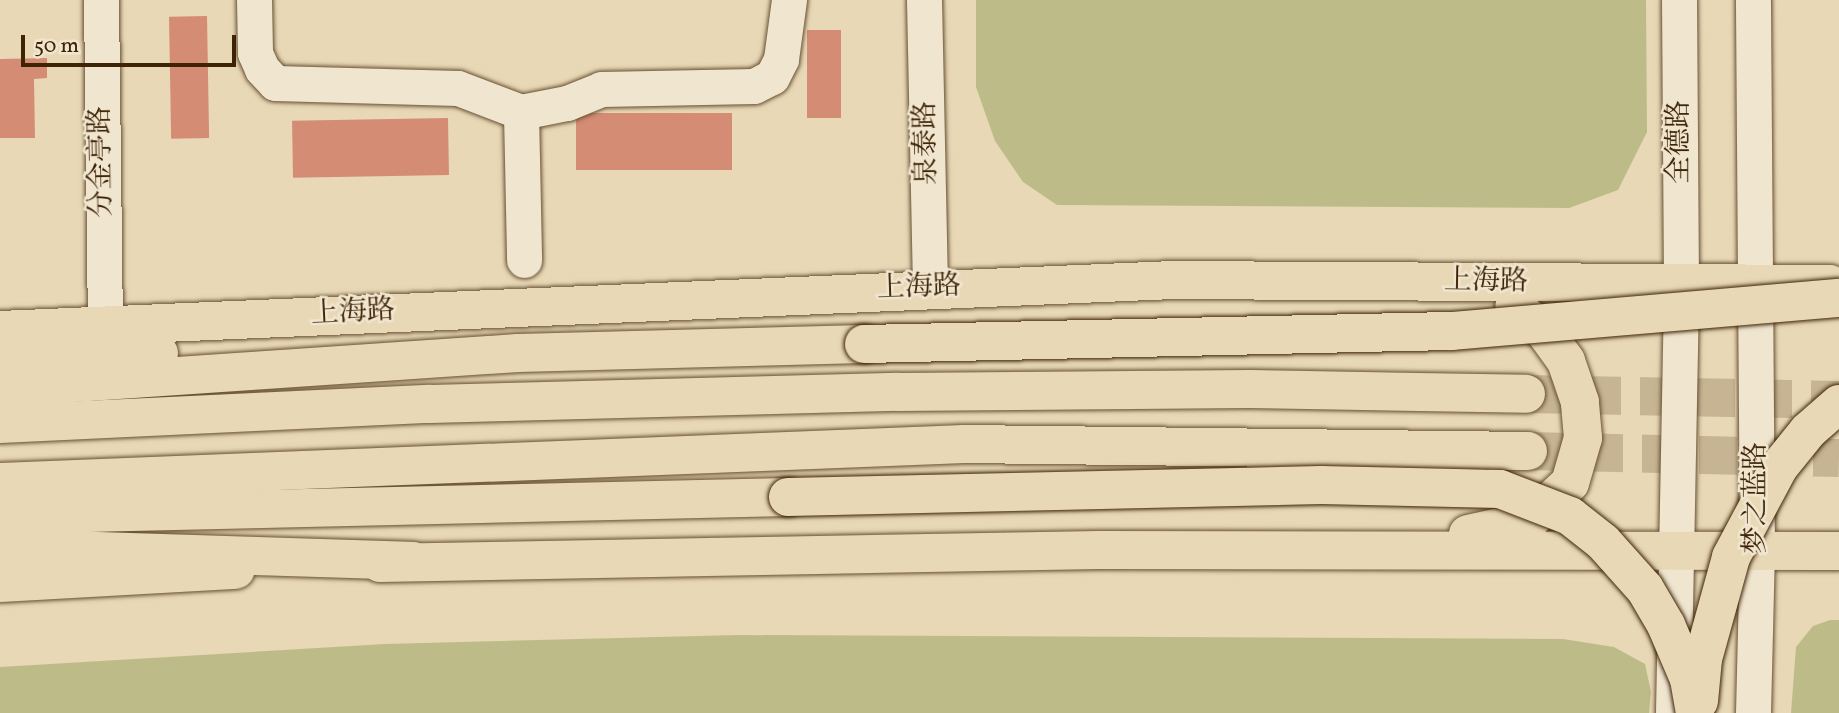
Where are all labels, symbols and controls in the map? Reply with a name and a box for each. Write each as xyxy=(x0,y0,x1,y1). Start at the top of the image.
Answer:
scale bar xyxy=(24,21,240,65)
text: 50 m xyxy=(34,32,79,61)
street label: 全德路 xyxy=(1663,100,1697,184)
street label: 泉泰路 xyxy=(909,101,945,185)
street label: 分金亭路 xyxy=(84,106,120,218)
street label: 上海路 xyxy=(1444,264,1528,300)
street label: 上海路 xyxy=(876,270,962,306)
street label: 上海路 xyxy=(310,294,396,332)
street label: 梦之蓝路 xyxy=(1740,442,1774,554)

